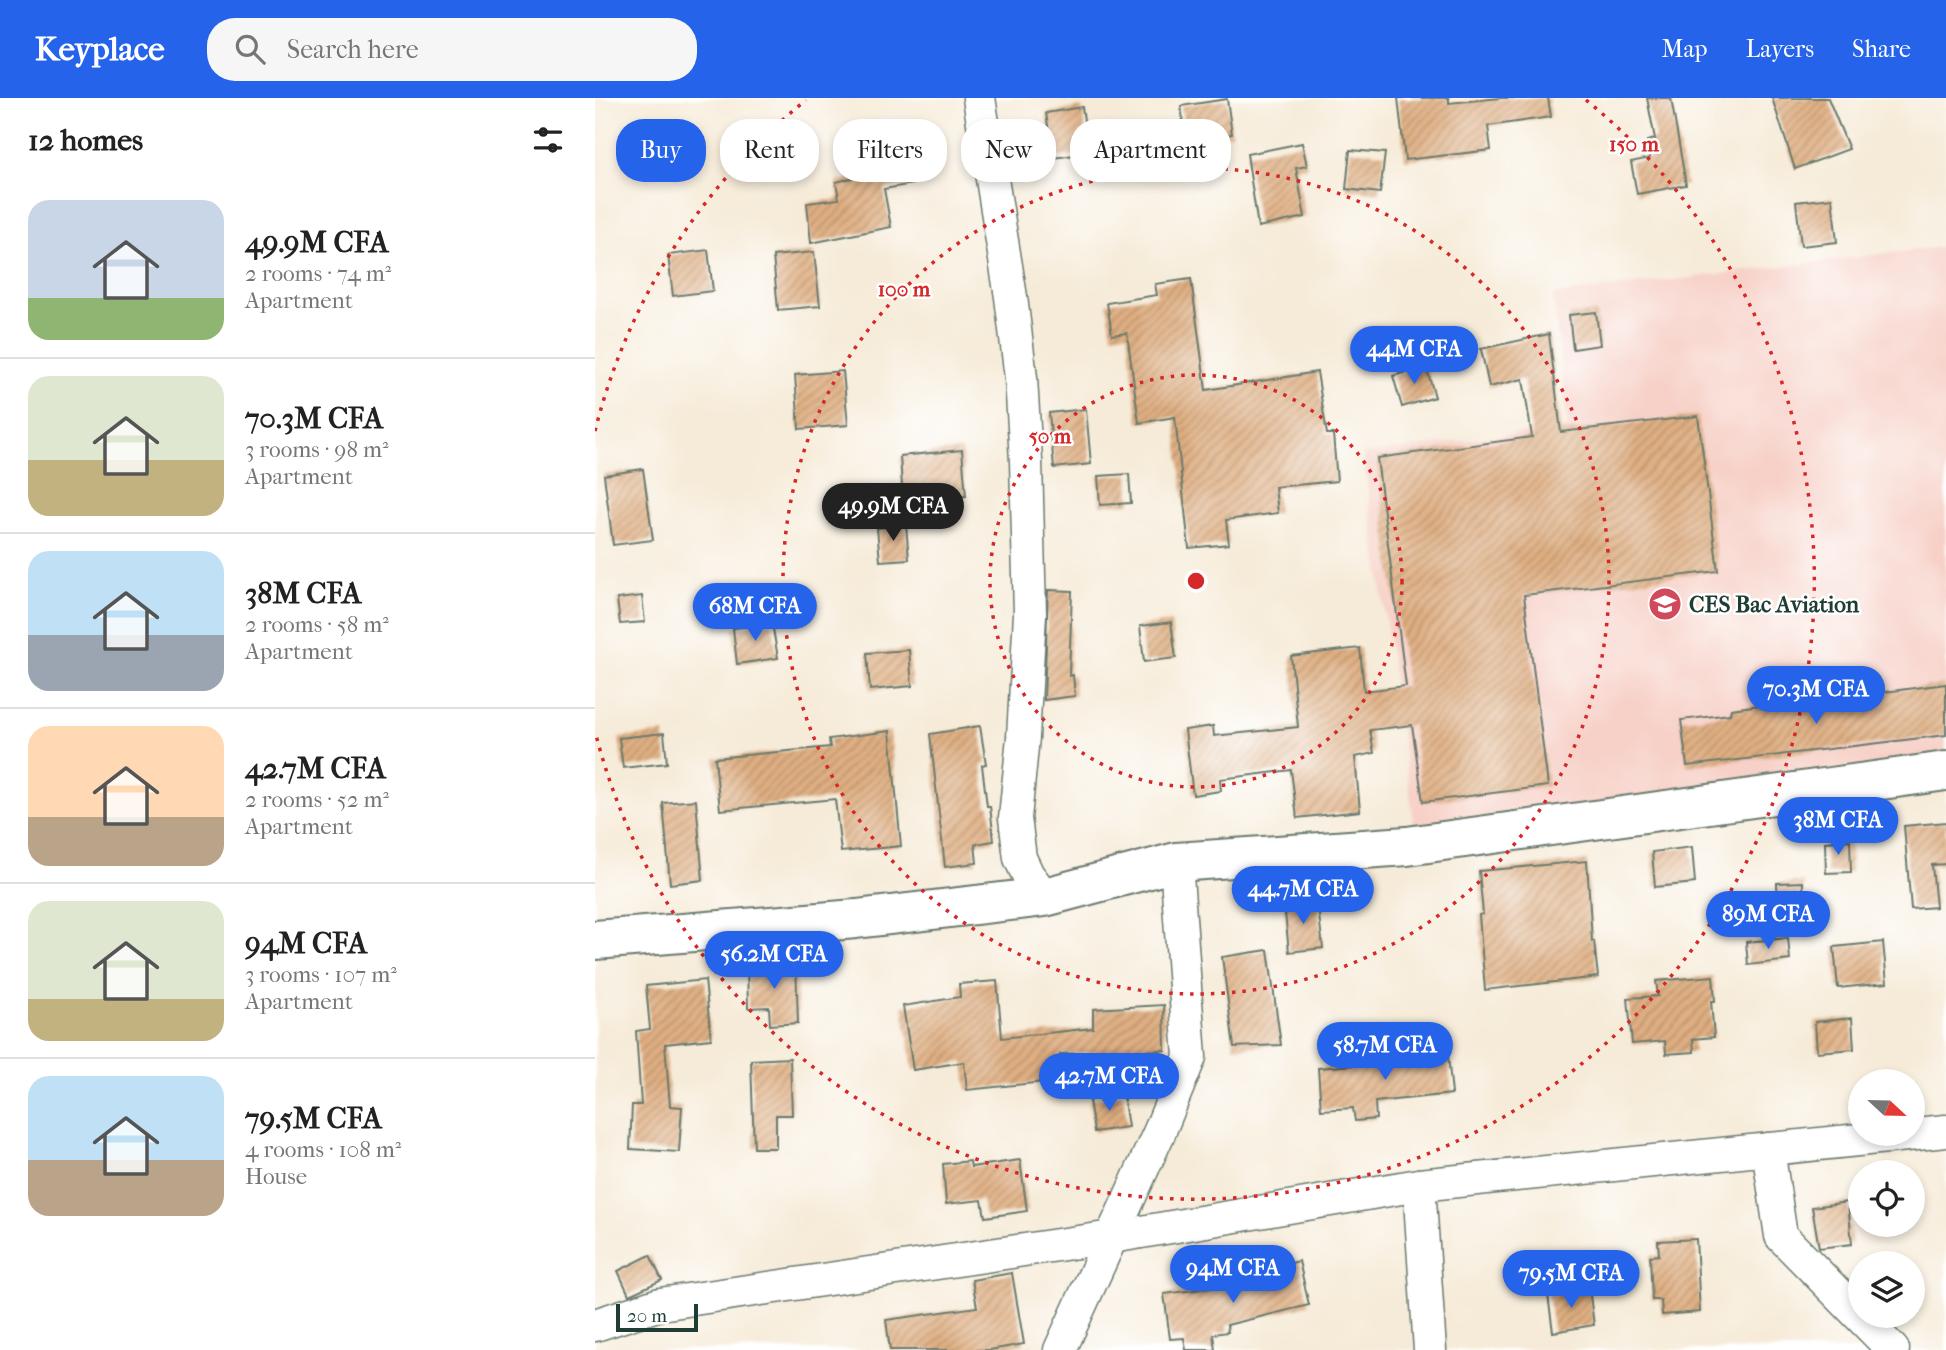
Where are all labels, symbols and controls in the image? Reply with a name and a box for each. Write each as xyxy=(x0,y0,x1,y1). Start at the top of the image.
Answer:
search box xyxy=(207,18,697,81)
text: Keyplace xyxy=(35,30,165,69)
icon: search xyxy=(231,30,269,68)
text: Search here xyxy=(287,34,419,65)
text: Map xyxy=(1662,35,1708,63)
text: Layers xyxy=(1746,35,1814,63)
text: Share xyxy=(1852,35,1911,63)
chip: Buy xyxy=(616,119,706,182)
chip: Rent xyxy=(720,119,819,182)
chip: Filters xyxy=(833,119,947,182)
chip: New xyxy=(961,119,1056,182)
chip: Apartment xyxy=(1070,119,1231,182)
icon: filters xyxy=(529,121,567,159)
text: 12 homes xyxy=(28,123,143,158)
text: 150 m xyxy=(1609,132,1660,156)
text: 49.9M CFA xyxy=(245,225,389,260)
icon: home xyxy=(84,228,168,312)
text: 2 rooms · 74 m² xyxy=(245,260,391,287)
text: 100 m xyxy=(878,277,931,301)
text: Apartment xyxy=(245,287,353,314)
pin: 44M CFA xyxy=(1349,327,1479,386)
text: 44M CFA xyxy=(1366,335,1462,362)
text: 70.3M CFA xyxy=(245,401,383,436)
icon: home xyxy=(84,404,168,488)
text: 50 m xyxy=(1029,424,1072,448)
text: 3 rooms · 98 m² xyxy=(245,436,389,463)
text: Apartment xyxy=(245,463,353,490)
pin: 49.9M CFA xyxy=(813,484,973,543)
text: 49.9M CFA xyxy=(838,492,948,519)
centre of rings xyxy=(1184,569,1208,593)
text: 38M CFA xyxy=(245,576,362,611)
icon: home xyxy=(84,579,168,663)
pin: 68M CFA xyxy=(690,584,820,643)
school or university icon: CES Bac Aviation xyxy=(1646,585,1684,623)
place label: CES Bac Aviation xyxy=(1689,591,1860,618)
text: 68M CFA xyxy=(709,592,801,619)
text: 2 rooms · 58 m² xyxy=(245,611,389,638)
text: Apartment xyxy=(245,638,353,665)
pin: 70.3M CFA xyxy=(1736,666,1896,726)
text: 70.3M CFA xyxy=(1763,675,1869,702)
text: 42.7M CFA xyxy=(245,751,386,786)
icon: home xyxy=(84,754,168,838)
text: 2 rooms · 52 m² xyxy=(245,786,389,813)
pin: 38M CFA xyxy=(1773,798,1903,857)
text: 38M CFA xyxy=(1793,806,1883,833)
text: Apartment xyxy=(245,813,353,840)
pin: 44.7M CFA xyxy=(1223,866,1383,926)
text: 44.7M CFA xyxy=(1248,875,1358,902)
pin: 89M CFA xyxy=(1703,892,1833,951)
text: 89M CFA xyxy=(1722,900,1814,927)
text: 94M CFA xyxy=(245,926,367,961)
icon: home xyxy=(84,929,168,1013)
pin: 56.2M CFA xyxy=(694,932,854,991)
text: 56.2M CFA xyxy=(721,940,827,967)
text: 3 rooms · 107 m² xyxy=(245,961,397,988)
text: Apartment xyxy=(245,988,353,1015)
pin: 58.7M CFA xyxy=(1305,1023,1465,1082)
text: 58.7M CFA xyxy=(1333,1031,1437,1058)
pin: 42.7M CFA xyxy=(1029,1054,1189,1113)
text: 42.7M CFA xyxy=(1055,1062,1163,1089)
north arrow xyxy=(1848,1069,1925,1146)
map controls xyxy=(1848,1069,1925,1328)
text: 79.5M CFA xyxy=(245,1101,382,1136)
icon: home xyxy=(84,1104,168,1188)
text: 4 rooms · 108 m² xyxy=(245,1136,401,1163)
button: locate xyxy=(1848,1160,1925,1237)
text: House xyxy=(245,1163,307,1190)
pin: 94M CFA xyxy=(1168,1246,1298,1305)
pin: 79.5M CFA xyxy=(1491,1250,1651,1310)
button: layers xyxy=(1848,1251,1925,1328)
text: 94M CFA xyxy=(1186,1254,1280,1281)
text: 79.5M CFA xyxy=(1519,1259,1623,1286)
scale bar xyxy=(616,1301,698,1333)
text: 20 m xyxy=(627,1305,667,1327)

